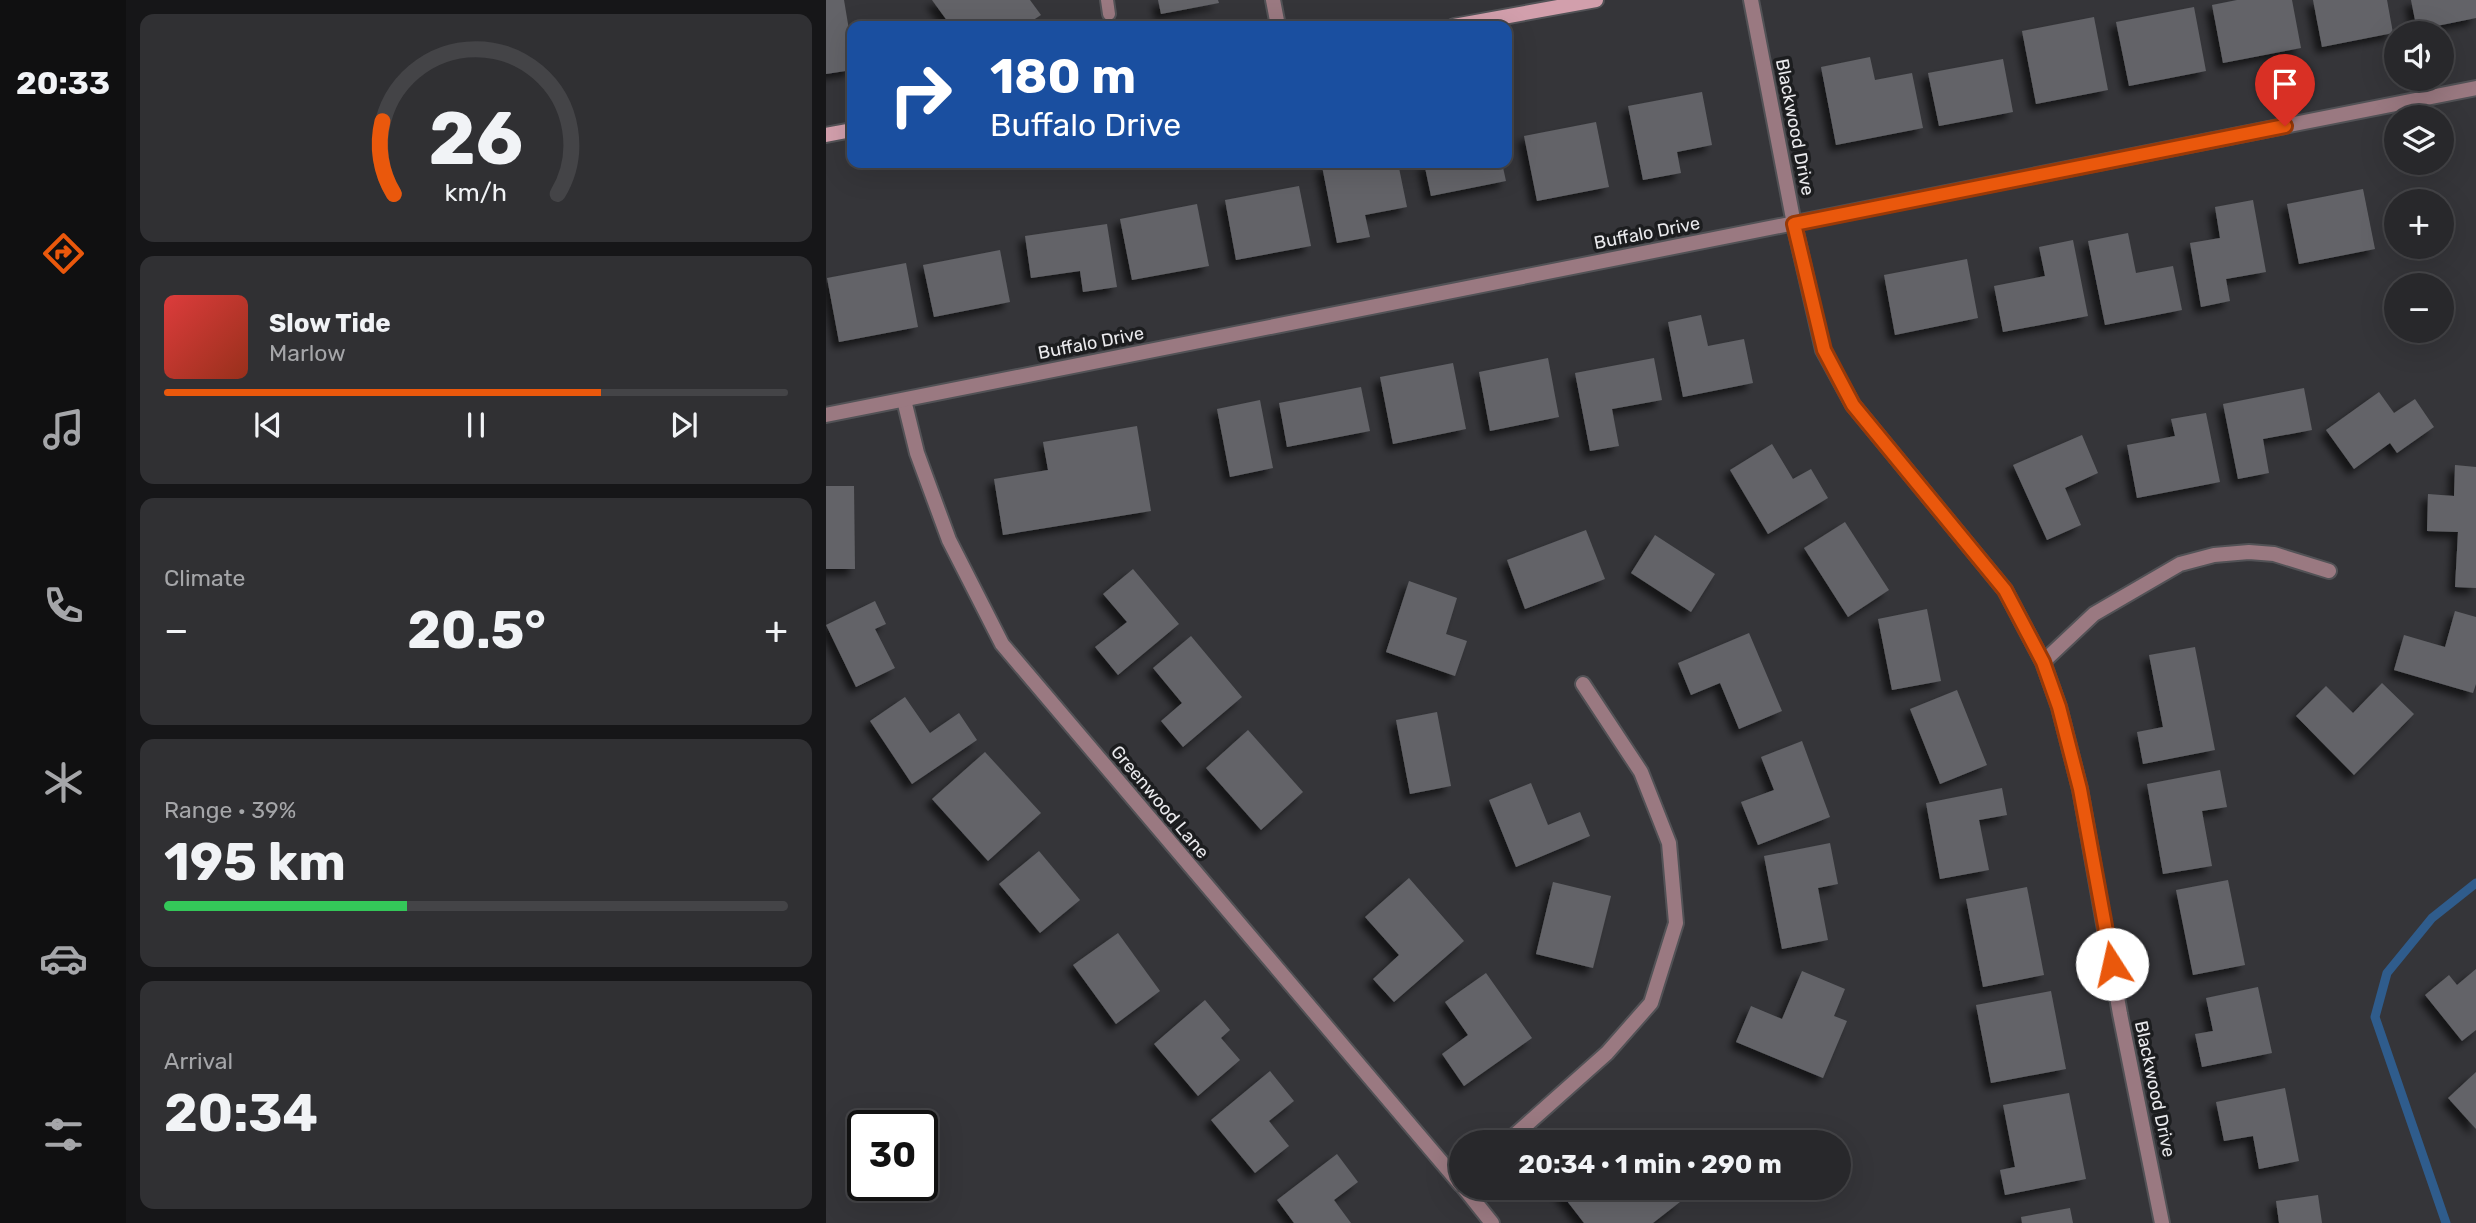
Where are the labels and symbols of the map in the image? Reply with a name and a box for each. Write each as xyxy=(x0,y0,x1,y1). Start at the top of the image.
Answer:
pin xyxy=(2255,54,2315,126)
street label: Blackwood Drive xyxy=(1771,57,1819,197)
street label: Buffalo Drive xyxy=(1592,212,1702,254)
street label: Buffalo Drive xyxy=(1036,322,1146,364)
street label: Greenwood Lane xyxy=(1106,741,1214,863)
position arrow xyxy=(2075,927,2149,1001)
street label: Blackwood Drive xyxy=(2130,1019,2180,1159)
speed limit sign: 30 xyxy=(847,1110,938,1201)

